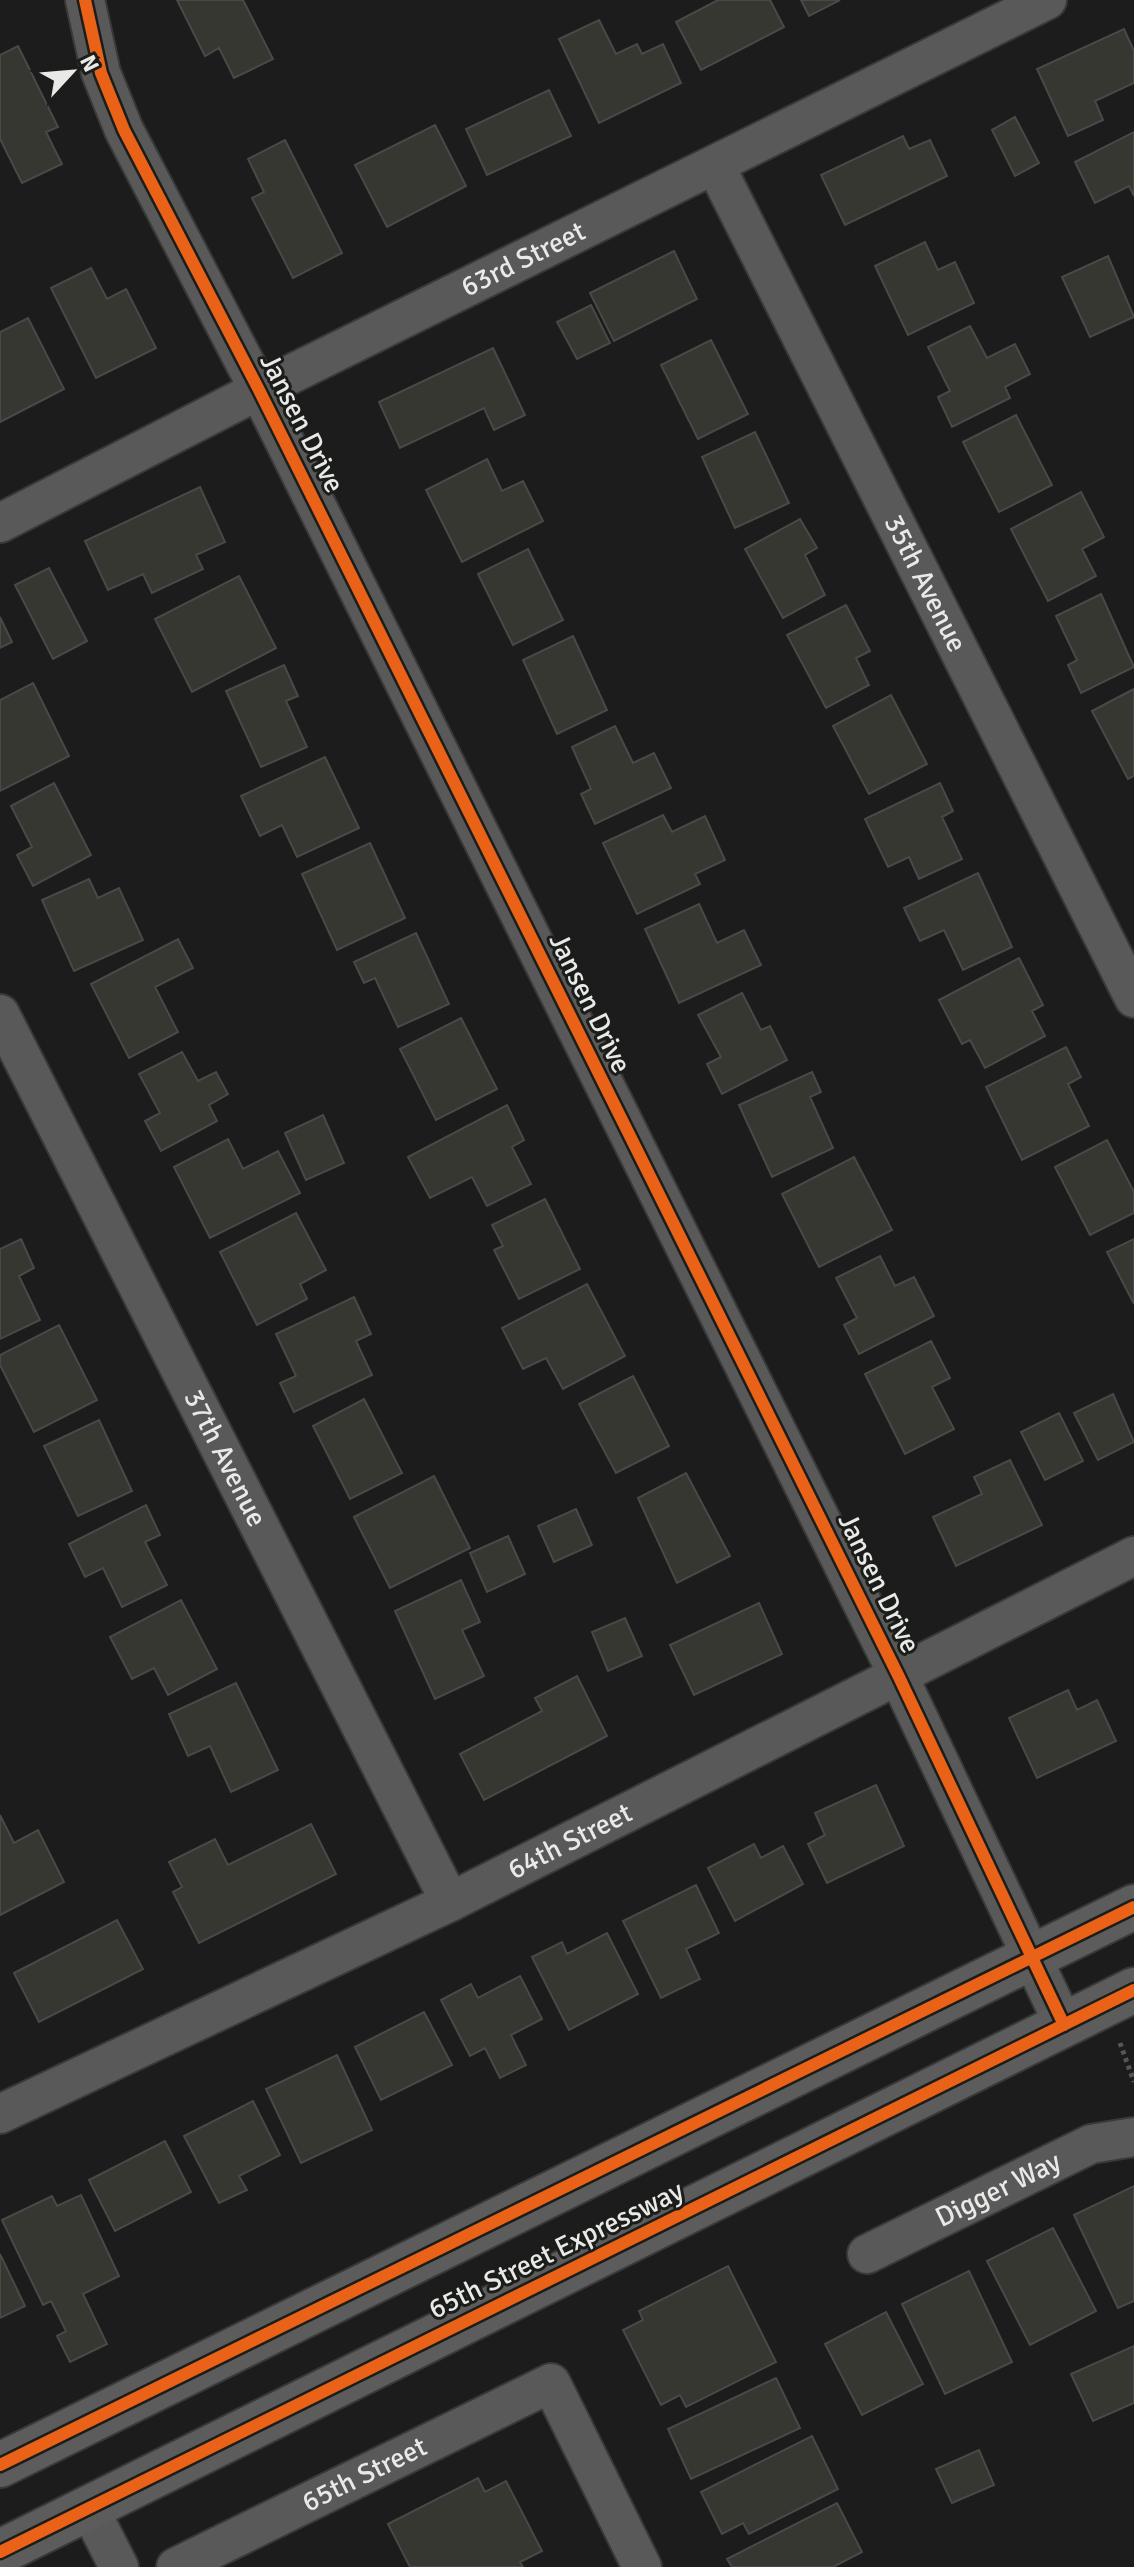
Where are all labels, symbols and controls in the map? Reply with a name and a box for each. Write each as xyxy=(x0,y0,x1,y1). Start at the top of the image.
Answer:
north arrow xyxy=(32,32,112,112)
text: N xyxy=(74,51,105,76)
street label: 63rd Street xyxy=(456,214,591,304)
street label: Jansen Drive xyxy=(252,348,352,498)
street label: 35th Avenue xyxy=(877,509,974,658)
street label: Jansen Drive xyxy=(541,927,639,1079)
street label: 37th Avenue xyxy=(176,1384,274,1532)
street label: Jansen Drive xyxy=(830,1507,928,1659)
street label: 64th Street xyxy=(502,1796,638,1887)
street label: Digger Way xyxy=(930,2145,1066,2235)
street label: 65th Street Expressway xyxy=(423,2173,689,2327)
street label: 65th Street xyxy=(297,2430,433,2519)

